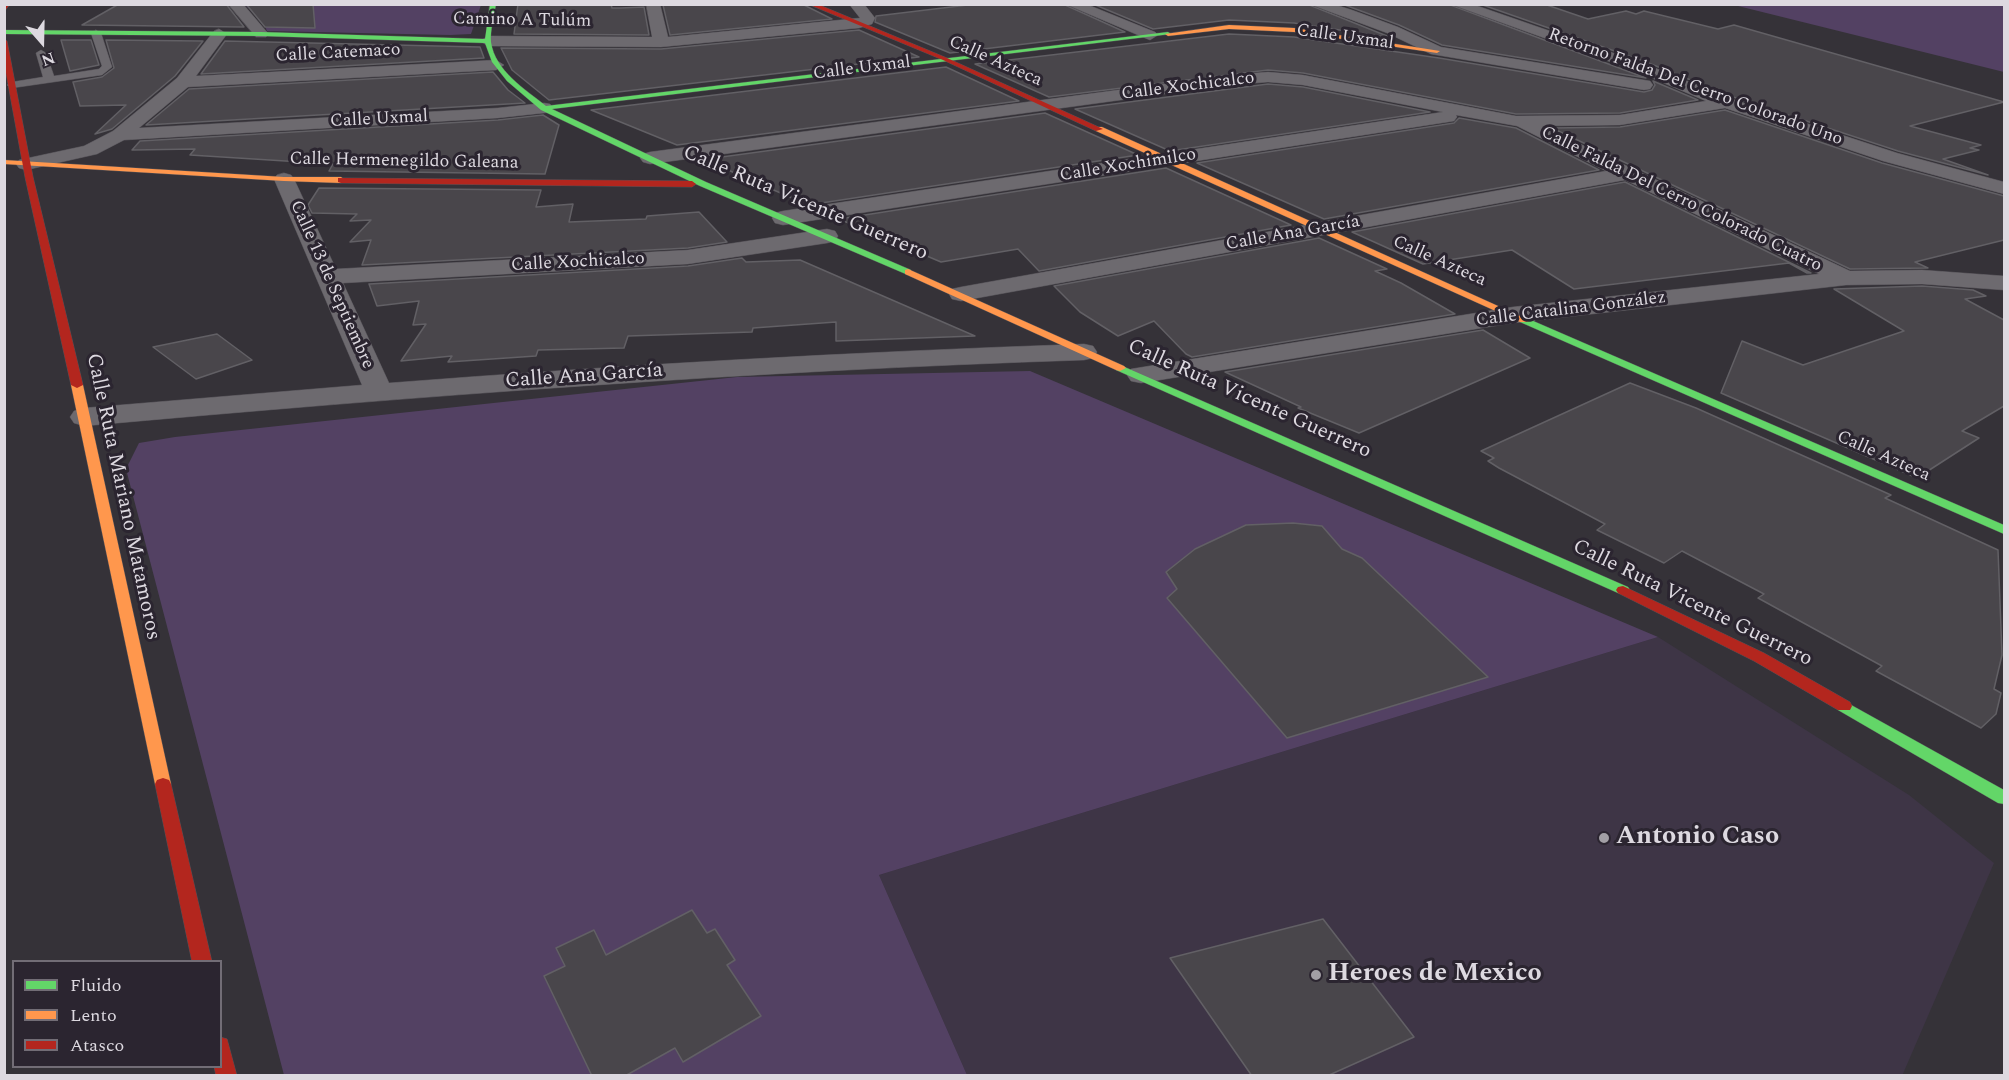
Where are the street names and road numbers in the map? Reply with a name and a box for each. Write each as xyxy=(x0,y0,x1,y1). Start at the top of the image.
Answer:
street label: Camino A Tulúm xyxy=(453,9,591,33)
street label: Calle Uxmal xyxy=(1295,20,1395,56)
street label: Retorno Falda Del Cerro Colorado Uno xyxy=(1545,25,1845,151)
street label: Calle Azteca xyxy=(945,32,1045,92)
street label: Calle Catemaco xyxy=(275,40,401,68)
street label: Calle Uxmal xyxy=(812,52,912,86)
street label: Calle Xochicalco xyxy=(1120,68,1256,106)
street label: Calle Uxmal xyxy=(329,107,429,133)
street label: Calle Falda Del Cerro Colorado Cuatro xyxy=(1537,122,1825,278)
street label: Calle Ruta Vicente Guerrero xyxy=(679,141,931,267)
street label: Calle Xochimilco xyxy=(1058,145,1198,187)
street label: Calle Hermenegildo Galeana xyxy=(289,149,519,175)
street label: Calle 13 de Septiembre xyxy=(284,197,378,373)
street label: Calle Ana García xyxy=(1224,212,1362,256)
street label: Calle Azteca xyxy=(1389,232,1489,292)
street label: Calle Xochicalco xyxy=(511,249,645,277)
street label: Calle Catalina González xyxy=(1475,288,1667,332)
street label: Calle Ruta Vicente Guerrero xyxy=(1123,335,1375,465)
street label: Calle Ruta Mariano Matamoros xyxy=(79,351,165,643)
street label: Calle Ana García xyxy=(504,359,664,395)
street label: Calle Azteca xyxy=(1833,427,1933,487)
street label: Calle Ruta Vicente Guerrero xyxy=(1568,535,1816,673)

